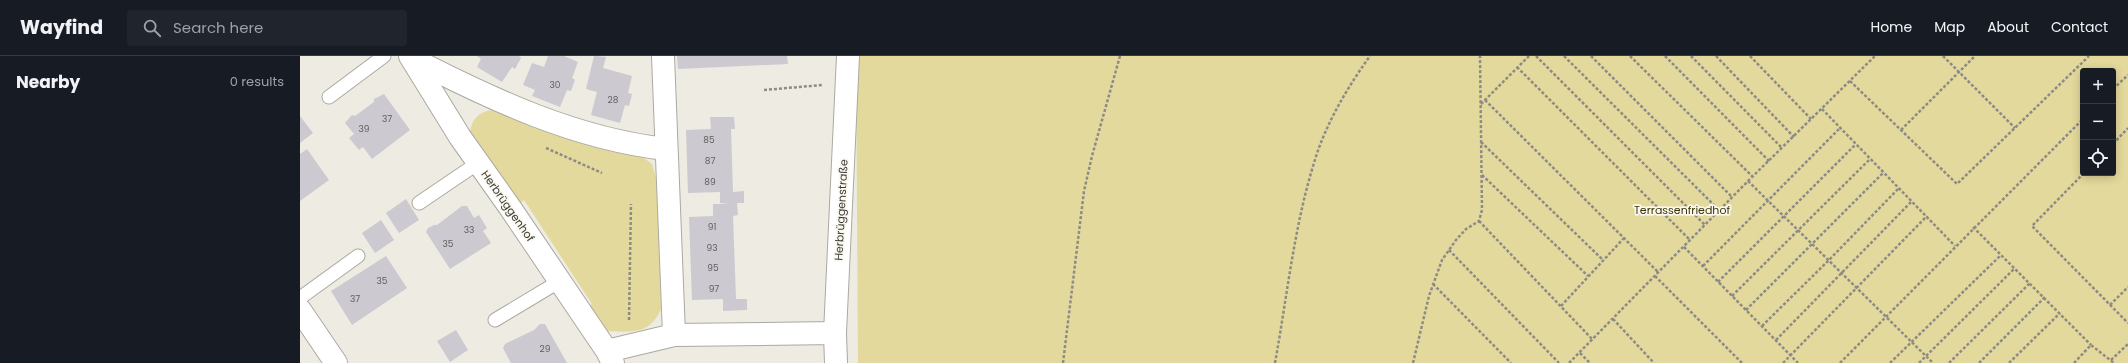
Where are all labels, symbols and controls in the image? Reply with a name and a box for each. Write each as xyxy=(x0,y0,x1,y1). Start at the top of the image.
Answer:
search box xyxy=(127,10,407,46)
text: Wayfind xyxy=(20,14,103,41)
icon: search xyxy=(141,17,163,39)
text: Search here xyxy=(173,17,263,38)
text: Home xyxy=(1870,17,1912,37)
text: Map xyxy=(1934,17,1965,37)
text: About xyxy=(1987,17,2029,37)
text: Contact xyxy=(2051,17,2108,37)
map controls xyxy=(2080,68,2116,176)
button: + xyxy=(2080,68,2116,104)
text: Nearby xyxy=(16,70,80,94)
text: 0 results xyxy=(230,72,284,91)
house number: 30 xyxy=(550,79,561,91)
house number: 28 xyxy=(608,94,619,106)
button: − xyxy=(2080,104,2116,140)
house number: 37 xyxy=(382,113,392,125)
house number: 39 xyxy=(359,123,370,135)
house number: 85 xyxy=(703,134,715,146)
button: locate xyxy=(2080,140,2116,176)
house number: 87 xyxy=(705,155,715,167)
street label: Herbrüggenstraße xyxy=(830,159,852,261)
street label: Herbrüggenhof xyxy=(477,167,539,245)
house number: 89 xyxy=(704,176,716,188)
park label: Terrassenfriedhof xyxy=(1634,202,1730,218)
house number: 91 xyxy=(708,221,716,233)
house number: 33 xyxy=(464,224,474,236)
house number: 35 xyxy=(443,238,454,250)
house number: 93 xyxy=(707,242,717,254)
house number: 95 xyxy=(707,262,719,274)
house number: 35 xyxy=(377,275,388,287)
house number: 97 xyxy=(709,283,719,295)
house number: 37 xyxy=(350,293,360,305)
house number: 29 xyxy=(540,343,551,355)

